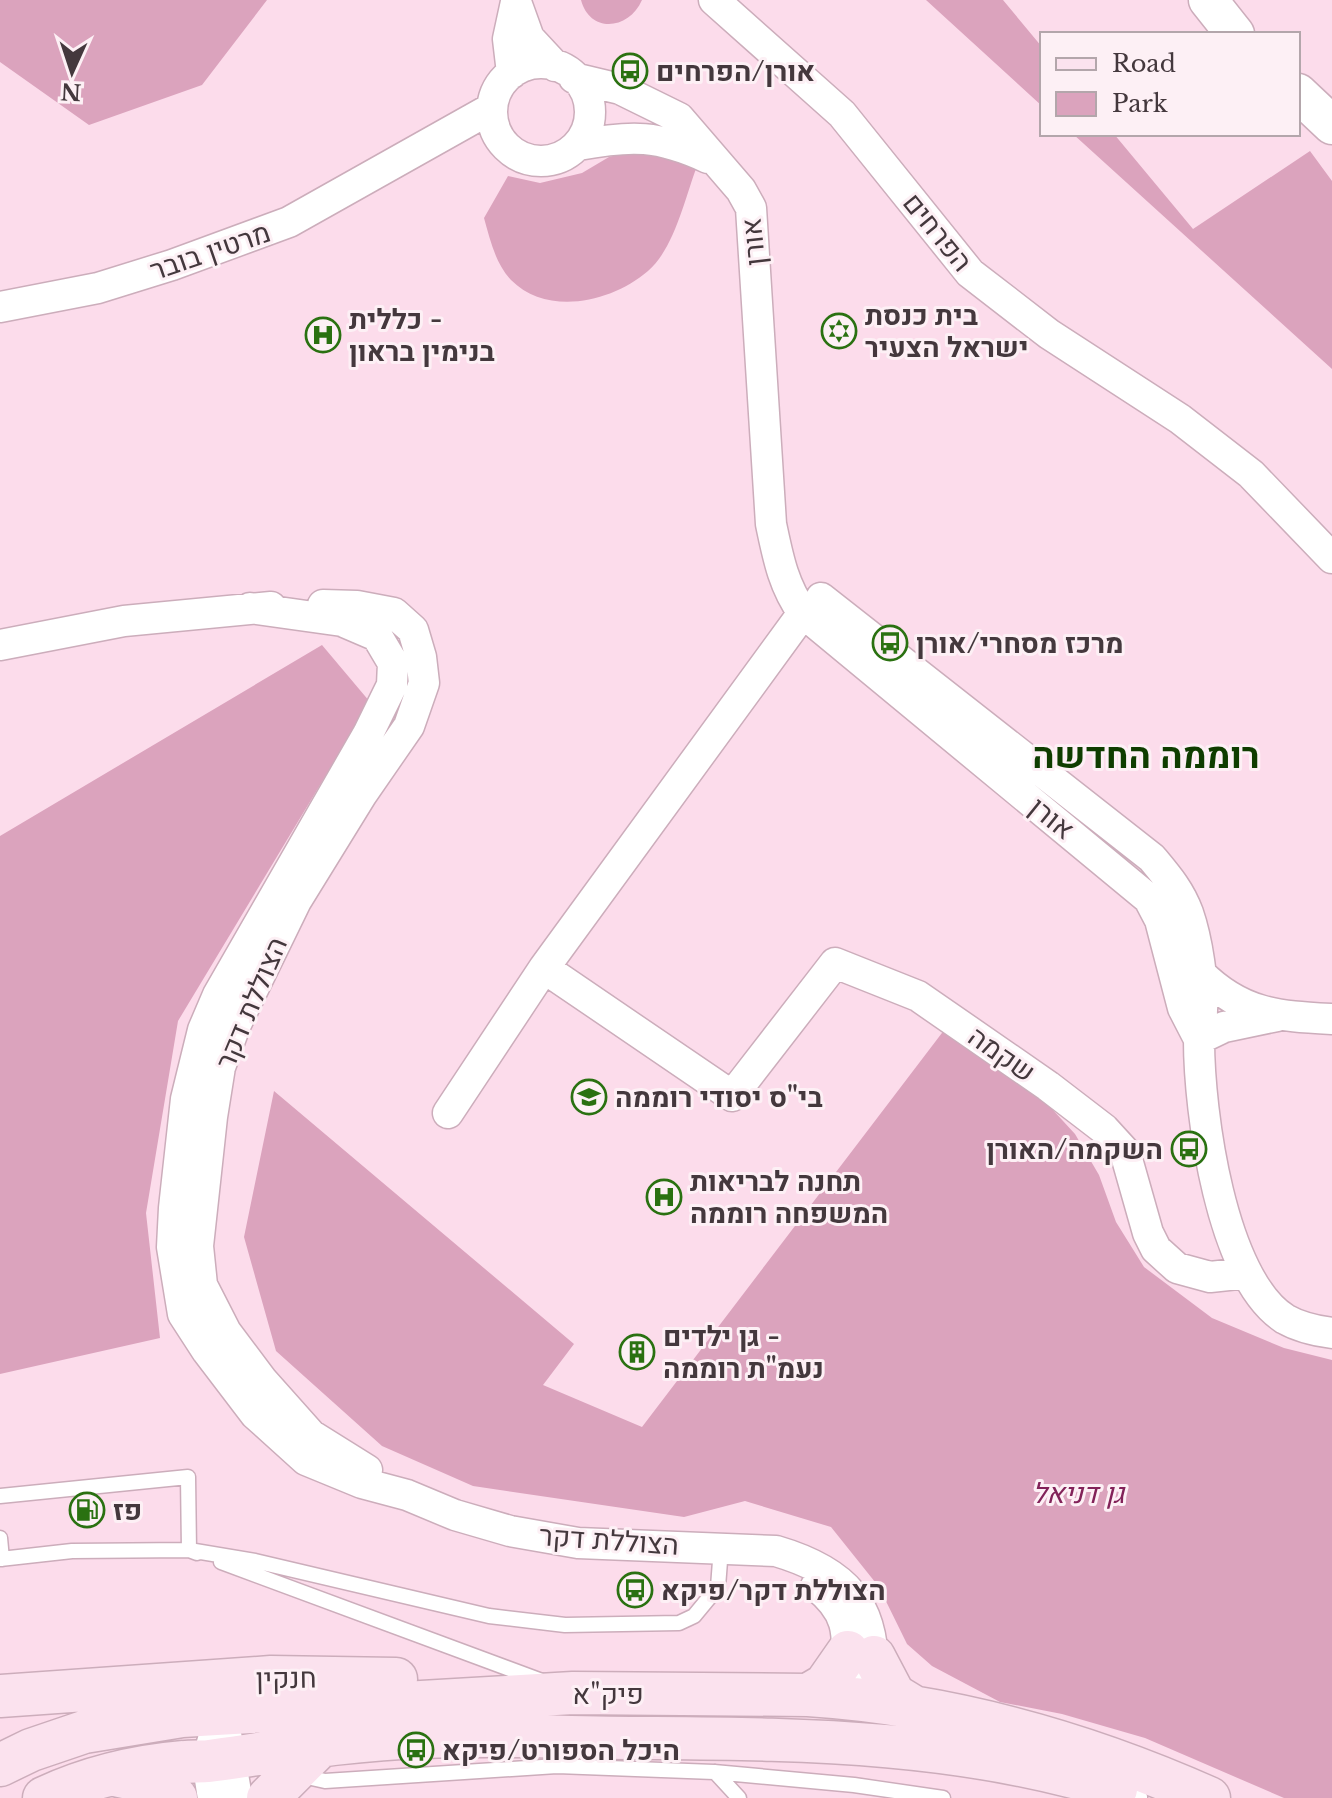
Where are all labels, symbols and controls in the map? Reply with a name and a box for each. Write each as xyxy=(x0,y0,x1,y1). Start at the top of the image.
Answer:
north arrow xyxy=(32,32,112,112)
legend xyxy=(1040,32,1300,136)
text: Road xyxy=(1112,49,1176,78)
bus stop icon: אורן/הפרחים xyxy=(611,52,649,90)
place label: אורן/הפרחים xyxy=(656,54,815,89)
text: N xyxy=(60,77,82,105)
text: Park xyxy=(1112,89,1168,118)
street label: הפרחים xyxy=(895,186,980,279)
street label: מרטין בובר xyxy=(145,215,275,288)
street label: אורן xyxy=(734,216,773,268)
place label: בית כנסת ישראל הצעיר xyxy=(865,298,1028,365)
place label: כללית - בנימין בראון xyxy=(349,302,495,369)
synagogue icon: בית כנסת ישראל הצעיר xyxy=(820,312,858,350)
hospital icon: כללית - בנימין בראון xyxy=(304,316,342,354)
bus stop icon: מרכז מסחרי/אורן xyxy=(871,624,909,662)
place label: מרכז מסחרי/אורן xyxy=(916,626,1124,661)
district label: רוממה החדשה xyxy=(1032,733,1260,778)
street label: אורן xyxy=(1022,790,1081,847)
street label: הצוללת דקר xyxy=(208,932,295,1074)
street label: שקמה xyxy=(961,1019,1042,1090)
school or university icon: בי"ס יסודי רוממה xyxy=(570,1078,608,1116)
place label: בי"ס יסודי רוממה xyxy=(615,1080,823,1115)
bus stop icon: השקמה/האורן xyxy=(1170,1130,1208,1168)
place label: השקמה/האורן xyxy=(986,1132,1163,1167)
place label: תחנה לבריאות המשפחה רוממה xyxy=(690,1164,888,1231)
hospital icon: תחנה לבריאות המשפחה רוממה xyxy=(645,1178,683,1216)
place label: גן ילדים - נעמ"ת רוממה xyxy=(663,1319,824,1386)
building icon: גן ילדים - נעמ"ת רוממה xyxy=(618,1333,656,1371)
park label: גן דניאל xyxy=(1032,1476,1126,1511)
fuel station icon: פז xyxy=(68,1491,106,1529)
place label: פז xyxy=(113,1493,142,1528)
street label: הצוללת דקר xyxy=(538,1518,680,1563)
bus stop icon: הצוללת דקר/פיקא xyxy=(616,1571,654,1609)
place label: הצוללת דקר/פיקא xyxy=(661,1573,886,1608)
street label: חנקין xyxy=(255,1660,317,1697)
street label: פיק"א xyxy=(572,1677,644,1712)
bus stop icon: היכל הספורט/פיקא xyxy=(397,1731,435,1769)
place label: היכל הספורט/פיקא xyxy=(442,1733,680,1768)

